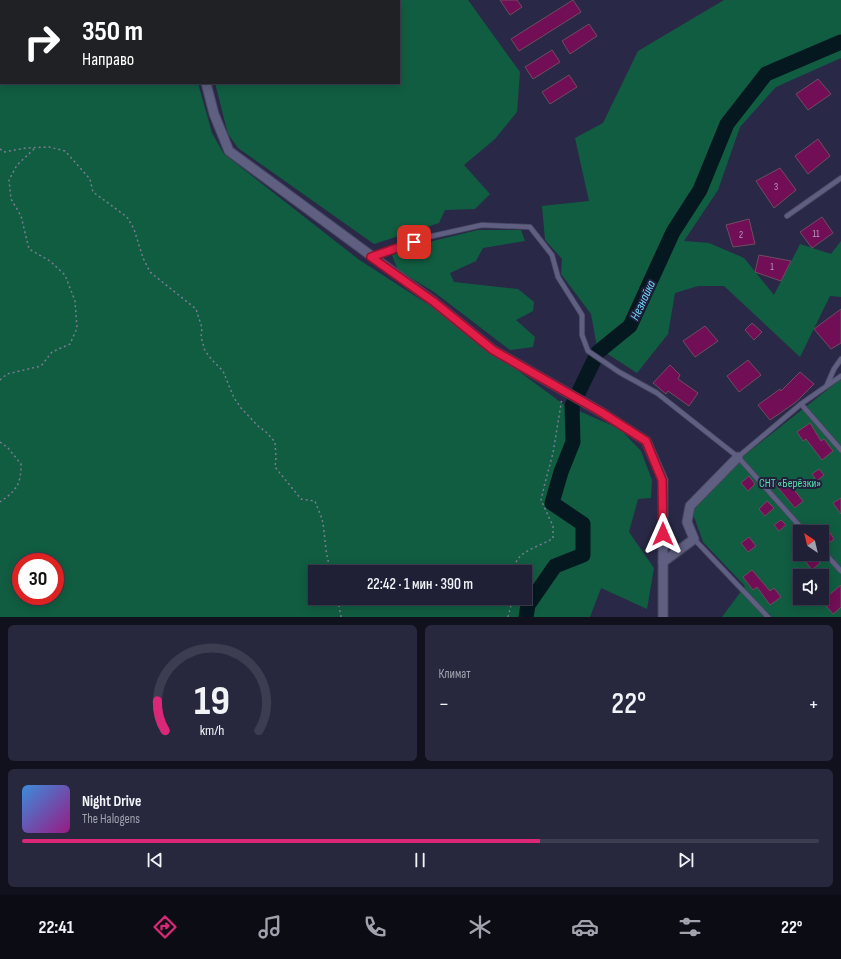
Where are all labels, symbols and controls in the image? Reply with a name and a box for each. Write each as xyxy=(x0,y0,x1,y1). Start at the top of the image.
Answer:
text: 350 m xyxy=(82,15,143,48)
icon: right xyxy=(16,16,68,68)
text: Направо xyxy=(82,49,134,70)
house number: 3 xyxy=(774,181,778,193)
pin xyxy=(397,225,431,259)
house number: 11 xyxy=(813,228,820,240)
house number: 2 xyxy=(739,229,743,241)
icon: arrive xyxy=(403,231,425,253)
house number: 1 xyxy=(770,261,774,273)
water label: Незнайка xyxy=(627,277,659,323)
park label: СНТ «Берёзки» xyxy=(759,476,821,491)
position arrow xyxy=(642,513,684,555)
north arrow xyxy=(793,525,829,561)
map controls xyxy=(793,525,829,605)
speed limit sign: 30 xyxy=(12,553,64,605)
button: sound xyxy=(793,569,829,605)
text: 22:42 · 1 мин · 390 m xyxy=(367,575,473,594)
text: Климат xyxy=(439,666,471,682)
text: 19 xyxy=(194,677,230,726)
text: 22° xyxy=(611,686,646,722)
text: − xyxy=(439,691,449,718)
text: + xyxy=(808,691,819,718)
text: km/h xyxy=(200,722,225,739)
text: Night Drive xyxy=(82,792,141,811)
text: The Halogens xyxy=(82,811,140,827)
icon: previous xyxy=(144,849,166,871)
icon: pause xyxy=(409,849,431,871)
icon: next xyxy=(675,849,697,871)
icon: directions xyxy=(151,913,179,941)
icon: music xyxy=(256,913,284,941)
icon: phone xyxy=(361,913,389,941)
icon: climate xyxy=(466,913,494,941)
icon: car xyxy=(571,913,599,941)
icon: filters xyxy=(676,913,704,941)
text: 22:41 xyxy=(39,917,74,938)
text: 22° xyxy=(781,917,802,938)

